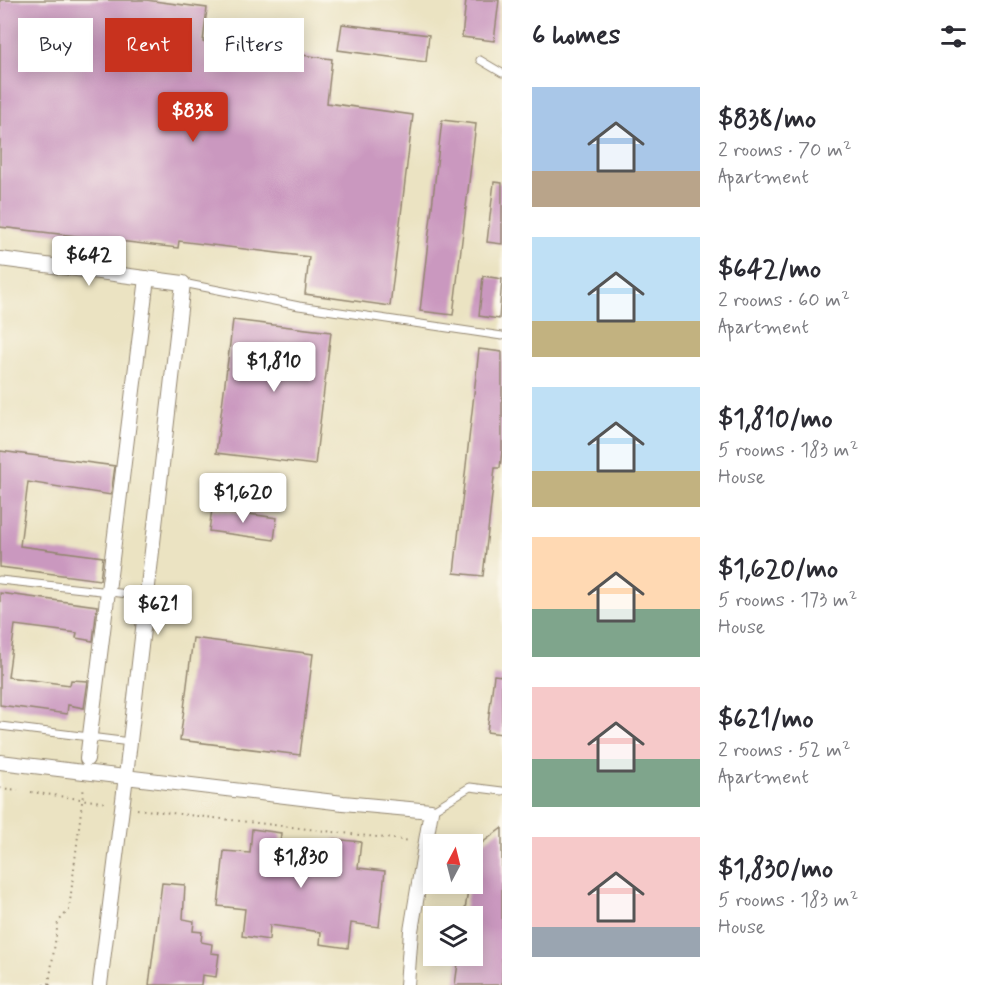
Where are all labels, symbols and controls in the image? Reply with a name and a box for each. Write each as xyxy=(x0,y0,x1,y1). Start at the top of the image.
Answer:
chip: Buy xyxy=(18,18,93,72)
chip: Rent xyxy=(105,18,192,72)
chip: Filters xyxy=(204,18,304,72)
text: 6 homes xyxy=(532,19,620,53)
icon: filters xyxy=(937,20,970,53)
pin: $838 xyxy=(157,92,229,143)
text: $838 xyxy=(172,98,214,125)
text: $838/mo xyxy=(718,103,816,137)
icon: home xyxy=(580,111,652,183)
text: 2 rooms · 70 m² xyxy=(718,137,852,164)
text: Apartment xyxy=(718,164,809,191)
pin: $642 xyxy=(53,236,125,287)
text: $642 xyxy=(66,242,112,269)
text: $642/mo xyxy=(718,253,821,287)
icon: home xyxy=(580,261,652,333)
text: 2 rooms · 60 m² xyxy=(718,287,850,314)
text: Apartment xyxy=(718,314,809,341)
pin: $1,810 xyxy=(225,342,323,393)
text: $1,810 xyxy=(247,348,301,375)
text: $1,810/mo xyxy=(718,403,833,437)
icon: home xyxy=(580,411,652,483)
text: 5 rooms · 183 m² xyxy=(718,437,858,464)
text: House xyxy=(718,464,765,491)
pin: $1,620 xyxy=(194,473,292,524)
text: $1,620 xyxy=(213,479,273,506)
text: $1,620/mo xyxy=(718,553,838,587)
icon: home xyxy=(580,561,652,633)
pin: $621 xyxy=(122,585,194,636)
text: 5 rooms · 173 m² xyxy=(718,587,857,614)
text: $621 xyxy=(138,591,178,618)
text: House xyxy=(718,614,765,641)
text: $621/mo xyxy=(718,703,814,737)
icon: home xyxy=(580,711,652,783)
text: 2 rooms · 52 m² xyxy=(718,737,851,764)
text: Apartment xyxy=(718,764,809,791)
north arrow xyxy=(423,834,483,894)
map controls xyxy=(423,834,483,966)
pin: $1,830 xyxy=(252,838,350,889)
text: $1,830 xyxy=(273,844,329,871)
text: $1,830/mo xyxy=(718,853,833,887)
icon: home xyxy=(580,861,652,933)
text: 5 rooms · 183 m² xyxy=(718,887,858,914)
button: layers xyxy=(423,906,483,966)
text: House xyxy=(718,914,765,941)

